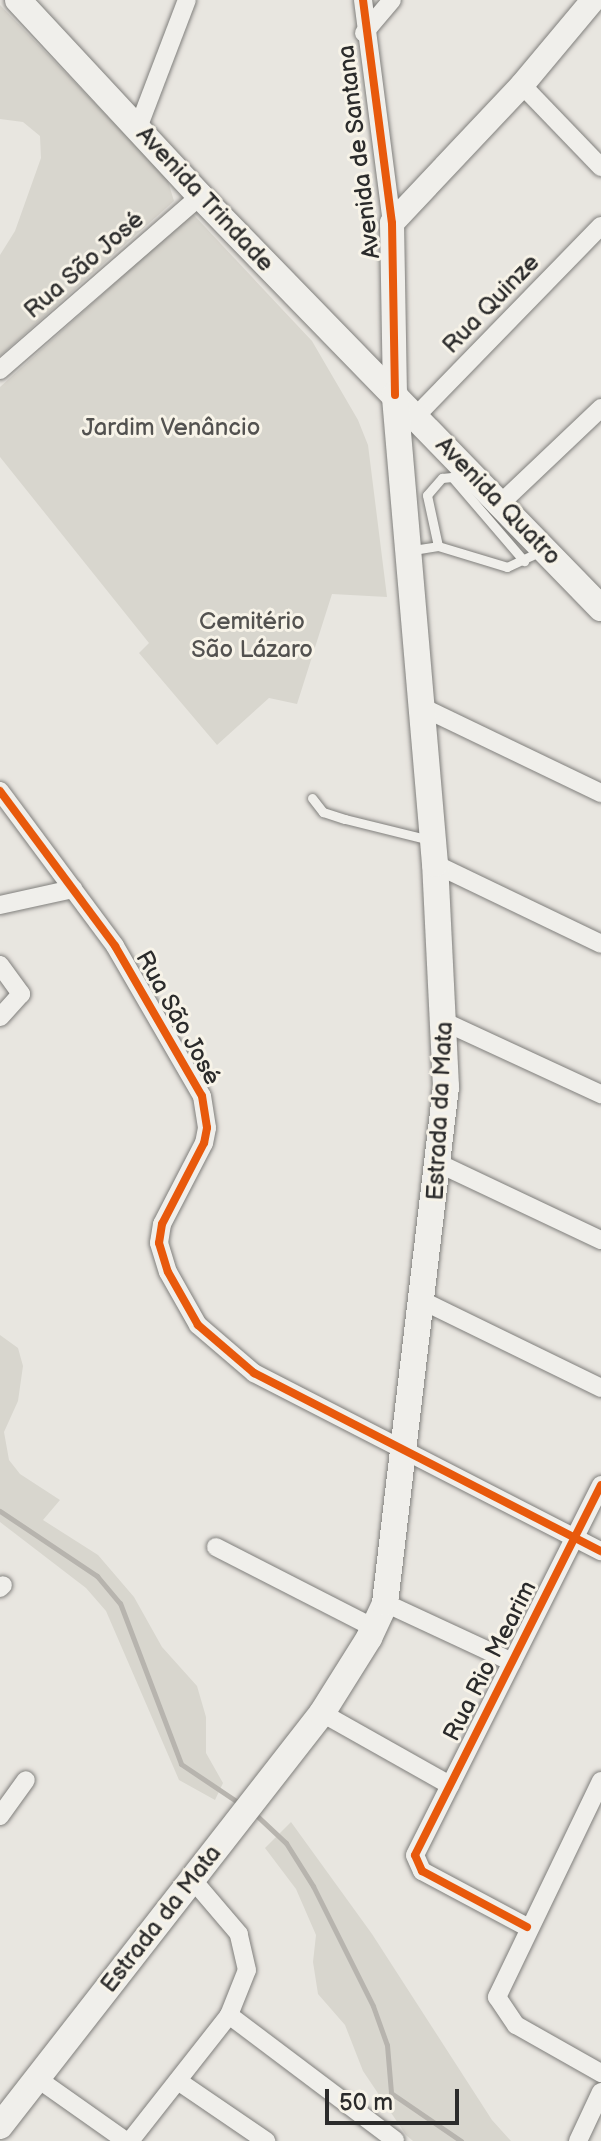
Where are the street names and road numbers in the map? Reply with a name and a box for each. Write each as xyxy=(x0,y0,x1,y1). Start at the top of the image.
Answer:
street label: Avenida de Santana xyxy=(332,43,386,261)
street label: Avenida Trindade xyxy=(130,120,280,278)
street label: Rua São José xyxy=(18,205,150,325)
street label: Rua Quinze xyxy=(437,248,545,360)
street label: Avenida Quatro xyxy=(430,431,566,571)
street label: Rua São José xyxy=(129,945,227,1091)
street label: Estrada da Mata xyxy=(421,1021,459,1201)
street label: Rua Rio Mearim xyxy=(437,1576,543,1746)
street label: Estrada da Mata xyxy=(95,1840,227,1998)

